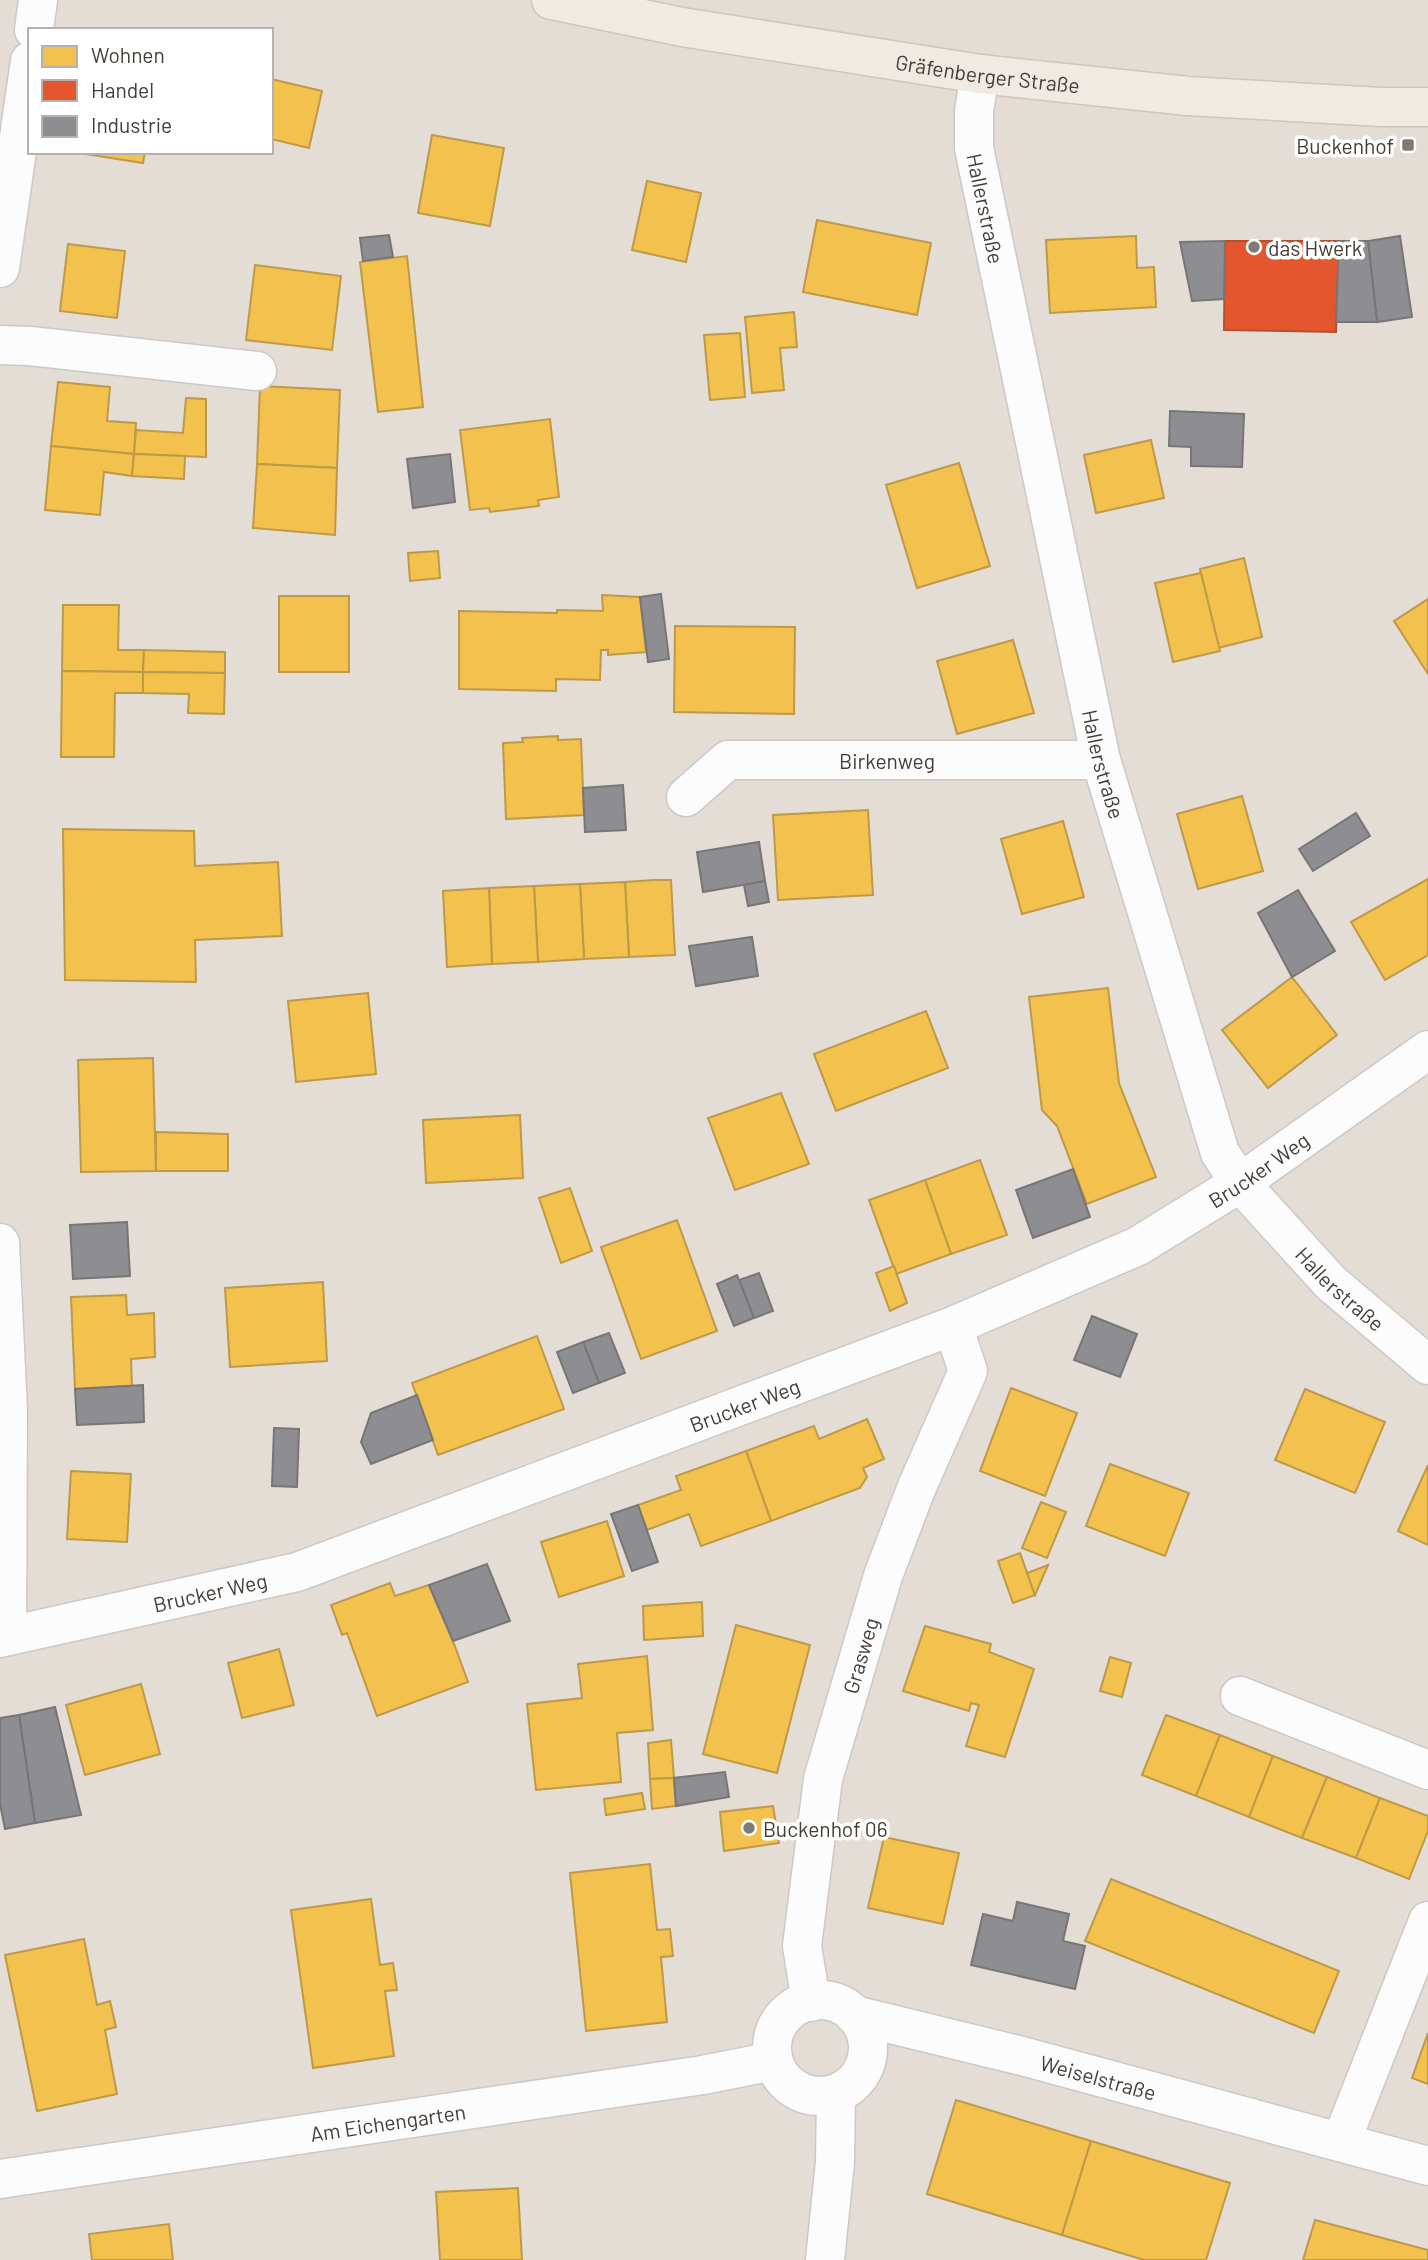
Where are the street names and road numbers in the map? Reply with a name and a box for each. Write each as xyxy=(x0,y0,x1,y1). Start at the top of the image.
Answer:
street label: Gräfenberger Straße xyxy=(894,48,1081,97)
street label: Hallerstraße xyxy=(963,151,1010,266)
street label: Hallerstraße xyxy=(1078,707,1130,821)
street label: Birkenweg xyxy=(839,748,935,773)
street label: Brucker Weg xyxy=(1203,1126,1313,1212)
street label: Hallerstraße xyxy=(1291,1241,1390,1336)
street label: Brucker Weg xyxy=(686,1372,803,1436)
street label: Brucker Weg xyxy=(151,1567,269,1616)
street label: Grasweg xyxy=(837,1614,883,1696)
street label: Weiselstraße xyxy=(1038,2049,1159,2104)
street label: Am Eichengarten xyxy=(308,2098,467,2145)

